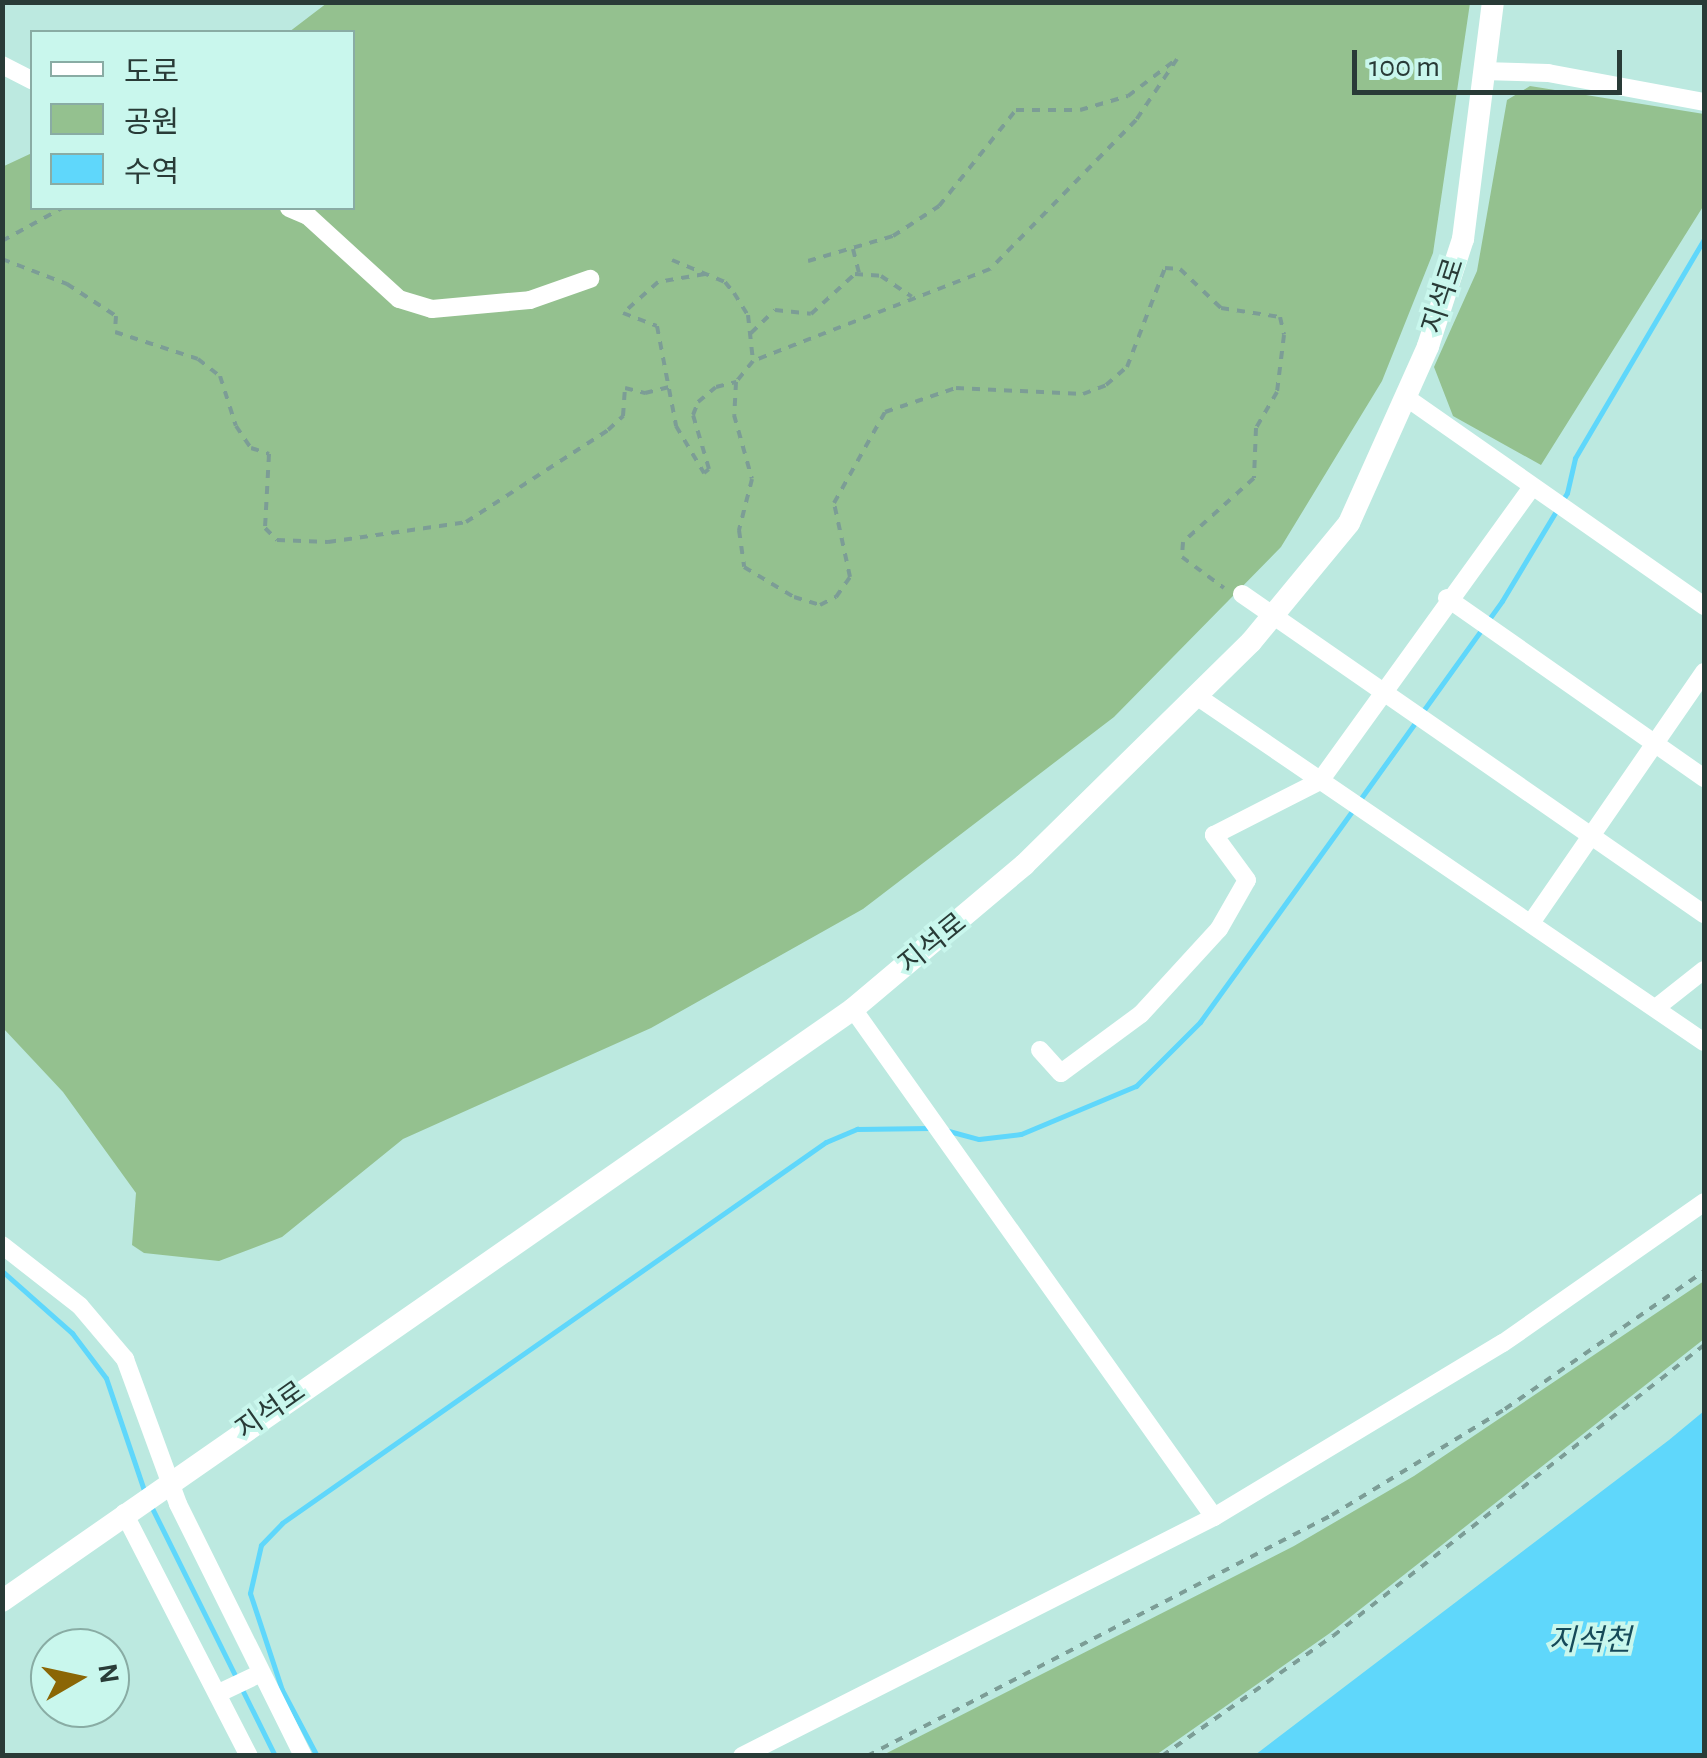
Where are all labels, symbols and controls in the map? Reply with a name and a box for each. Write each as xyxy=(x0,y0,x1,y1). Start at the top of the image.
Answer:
legend xyxy=(30,30,355,210)
scale bar xyxy=(1357,30,1627,92)
text: 100 m xyxy=(1369,52,1440,82)
text: 도로 xyxy=(124,58,179,88)
text: 공원 xyxy=(124,108,179,138)
text: 수역 xyxy=(124,158,179,188)
street label: 지석로 xyxy=(1416,254,1472,338)
street label: 지석로 xyxy=(892,907,974,981)
street label: 지석로 xyxy=(230,1375,312,1447)
water label: 지석천 xyxy=(1549,1623,1631,1659)
north arrow xyxy=(30,1628,130,1728)
text: N xyxy=(92,1662,123,1685)

